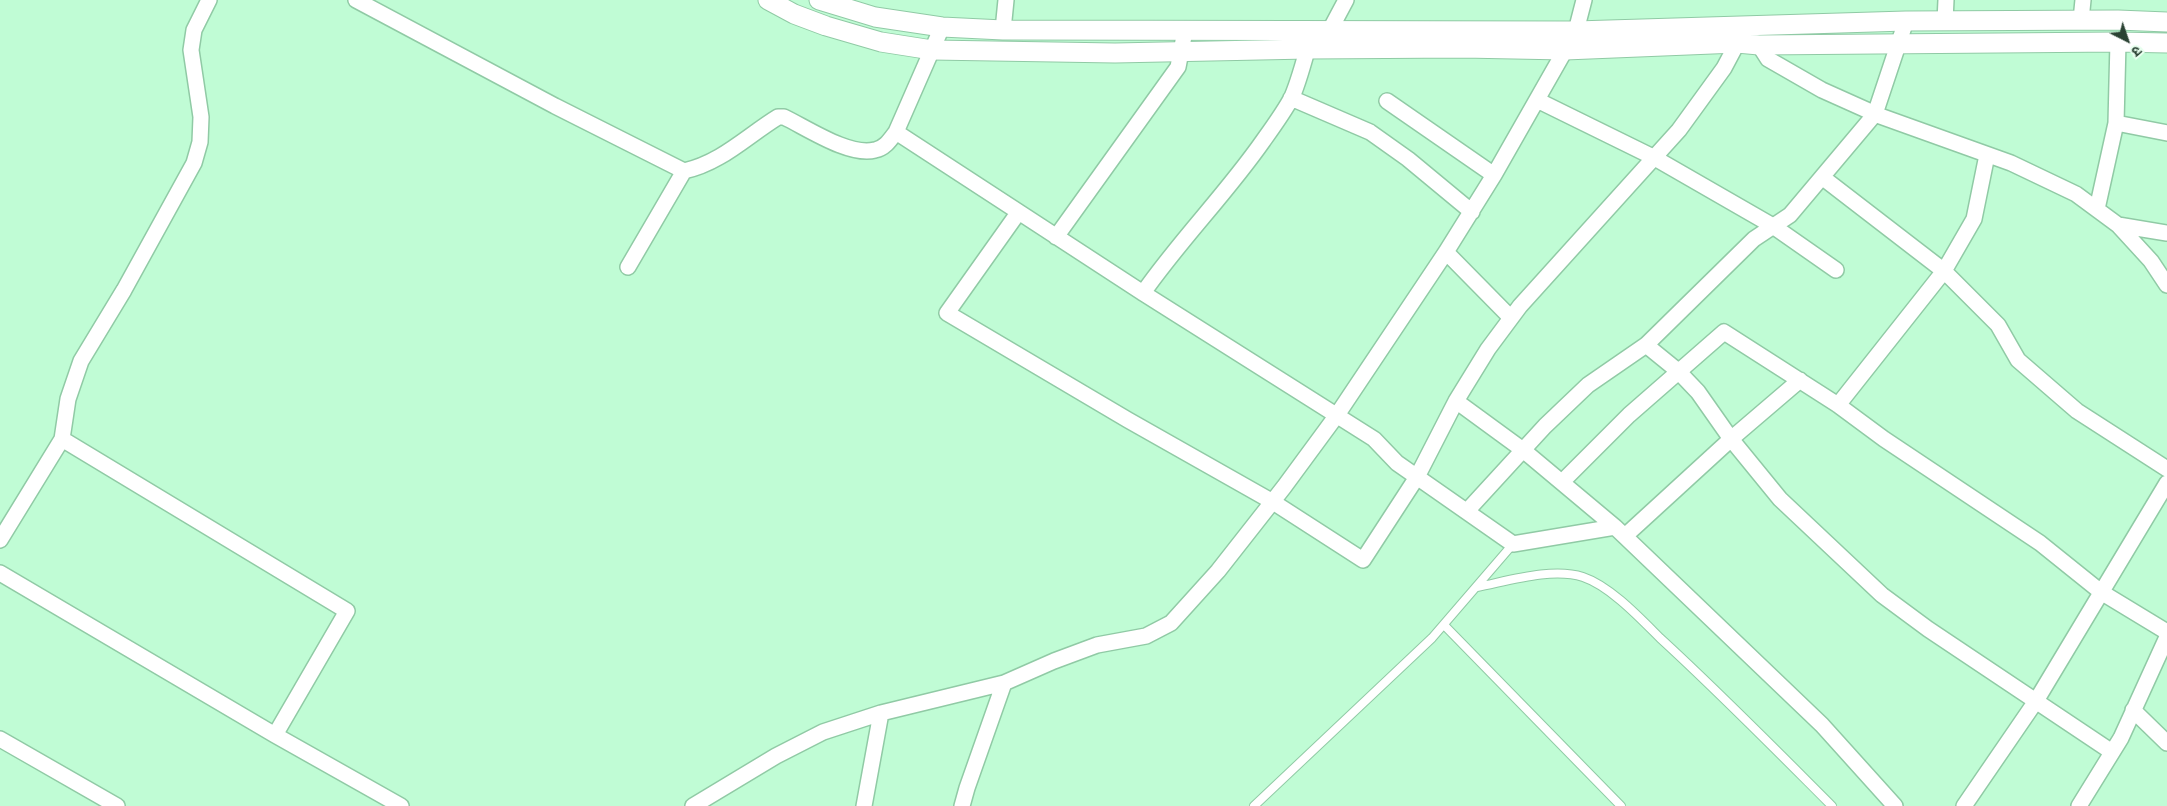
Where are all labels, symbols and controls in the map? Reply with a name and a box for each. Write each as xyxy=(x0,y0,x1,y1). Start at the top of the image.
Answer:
north arrow xyxy=(2102,15,2152,65)
text: उ xyxy=(2129,43,2146,61)

